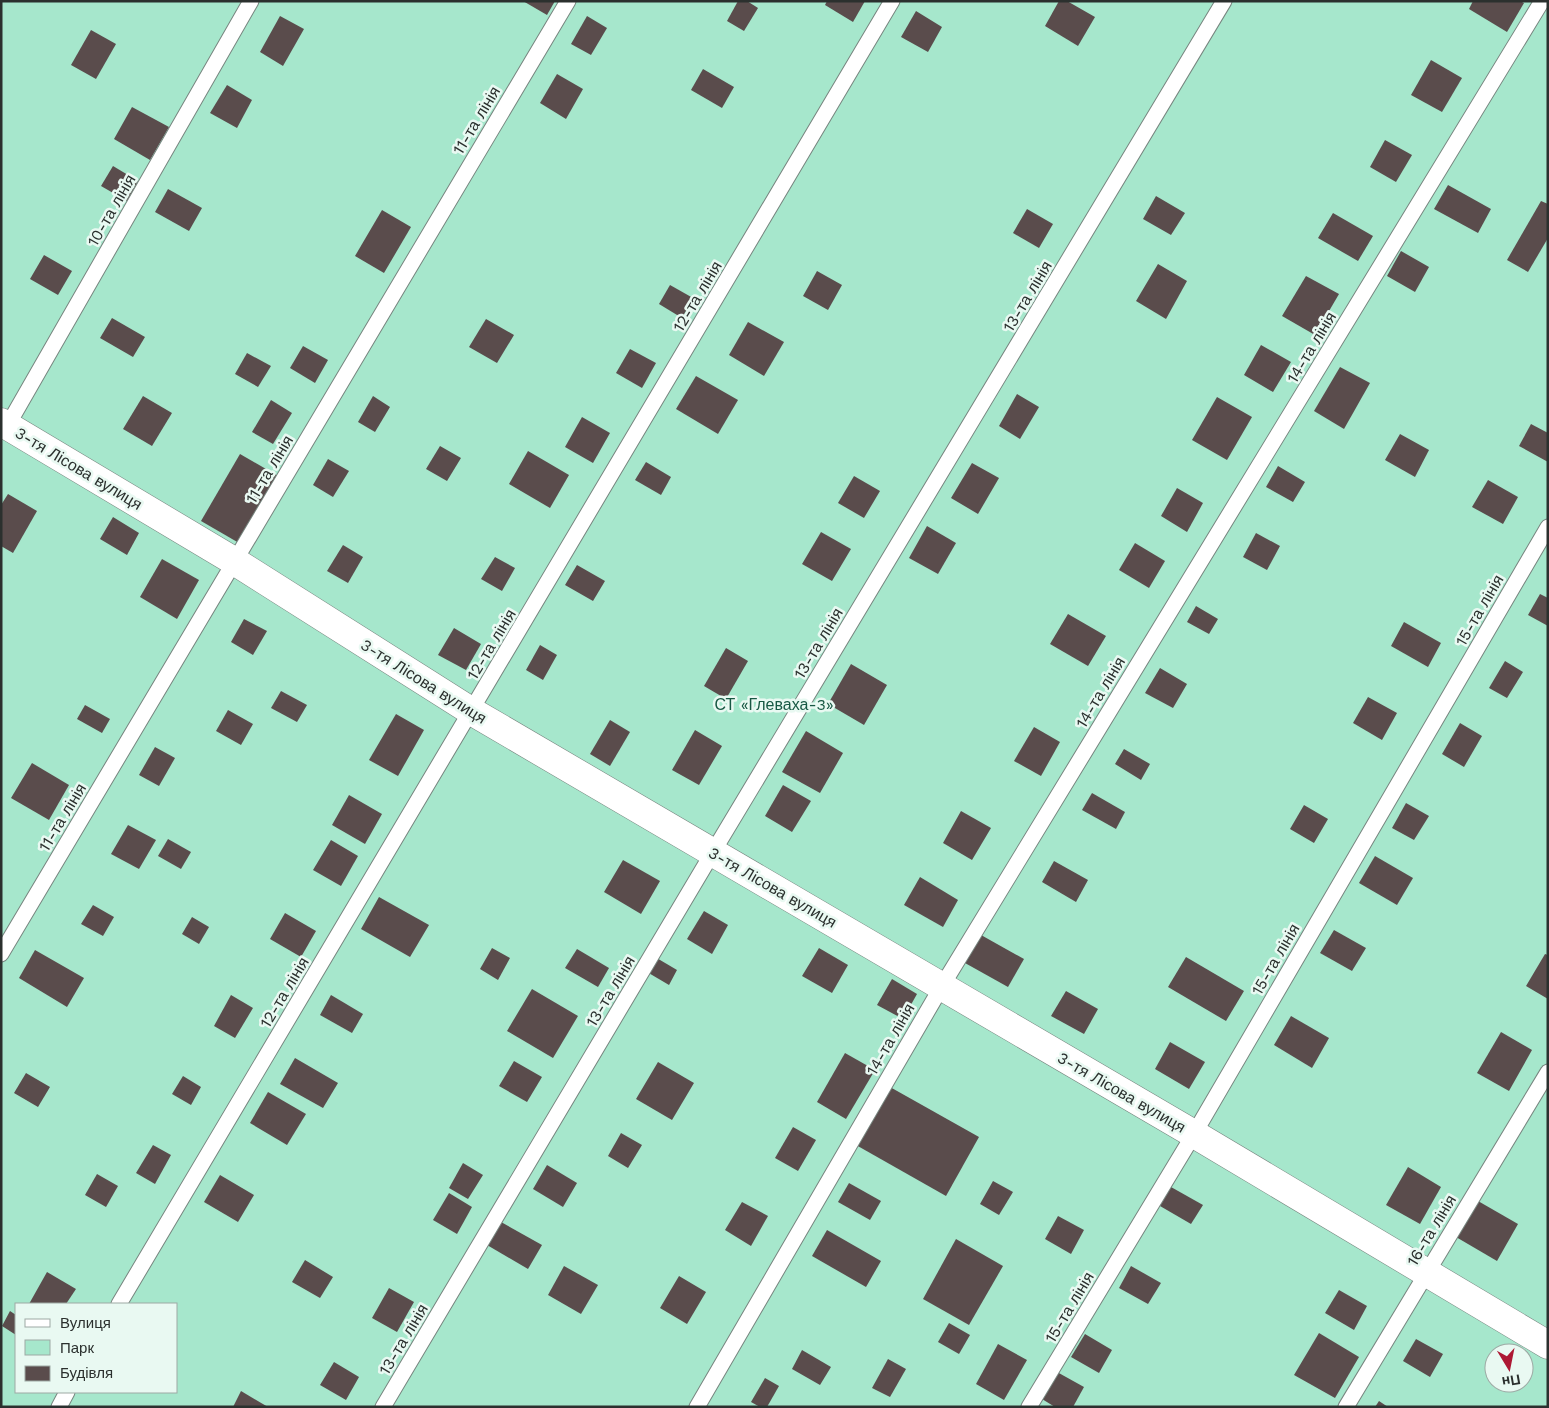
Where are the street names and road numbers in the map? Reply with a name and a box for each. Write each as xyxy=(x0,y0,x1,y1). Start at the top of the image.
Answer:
street label: 11-та лінія xyxy=(449,83,504,158)
street label: 10-та лінія xyxy=(83,171,140,250)
street label: 13-та лінія xyxy=(999,257,1056,335)
street label: 12-та лінія xyxy=(669,258,726,335)
street label: 14-та лінія xyxy=(1283,308,1340,386)
street label: 3-тя Лісова вулиця xyxy=(12,423,146,514)
street label: 11-та лінія xyxy=(242,432,297,507)
street label: 15-та лінія xyxy=(1451,571,1507,649)
street label: 13-та лінія xyxy=(790,604,847,682)
street label: 12-та лінія xyxy=(463,606,520,683)
street label: 3-тя Лісова вулиця xyxy=(357,635,490,728)
street label: 14-та лінія xyxy=(1072,653,1129,731)
street label: 11-та лінія xyxy=(35,780,90,855)
street label: 3-тя Лісова вулиця xyxy=(705,843,840,932)
street label: 15-та лінія xyxy=(1247,920,1303,998)
street label: 13-та лінія xyxy=(582,952,639,1030)
street label: 12-та лінія xyxy=(256,954,313,1031)
street label: 14-та лінія xyxy=(862,1000,919,1078)
street label: 3-тя Лісова вулиця xyxy=(1054,1048,1189,1137)
street label: 16-та лінія xyxy=(1403,1191,1460,1269)
street label: 15-та лінія xyxy=(1041,1268,1098,1346)
street label: 13-та лінія xyxy=(375,1300,432,1378)

